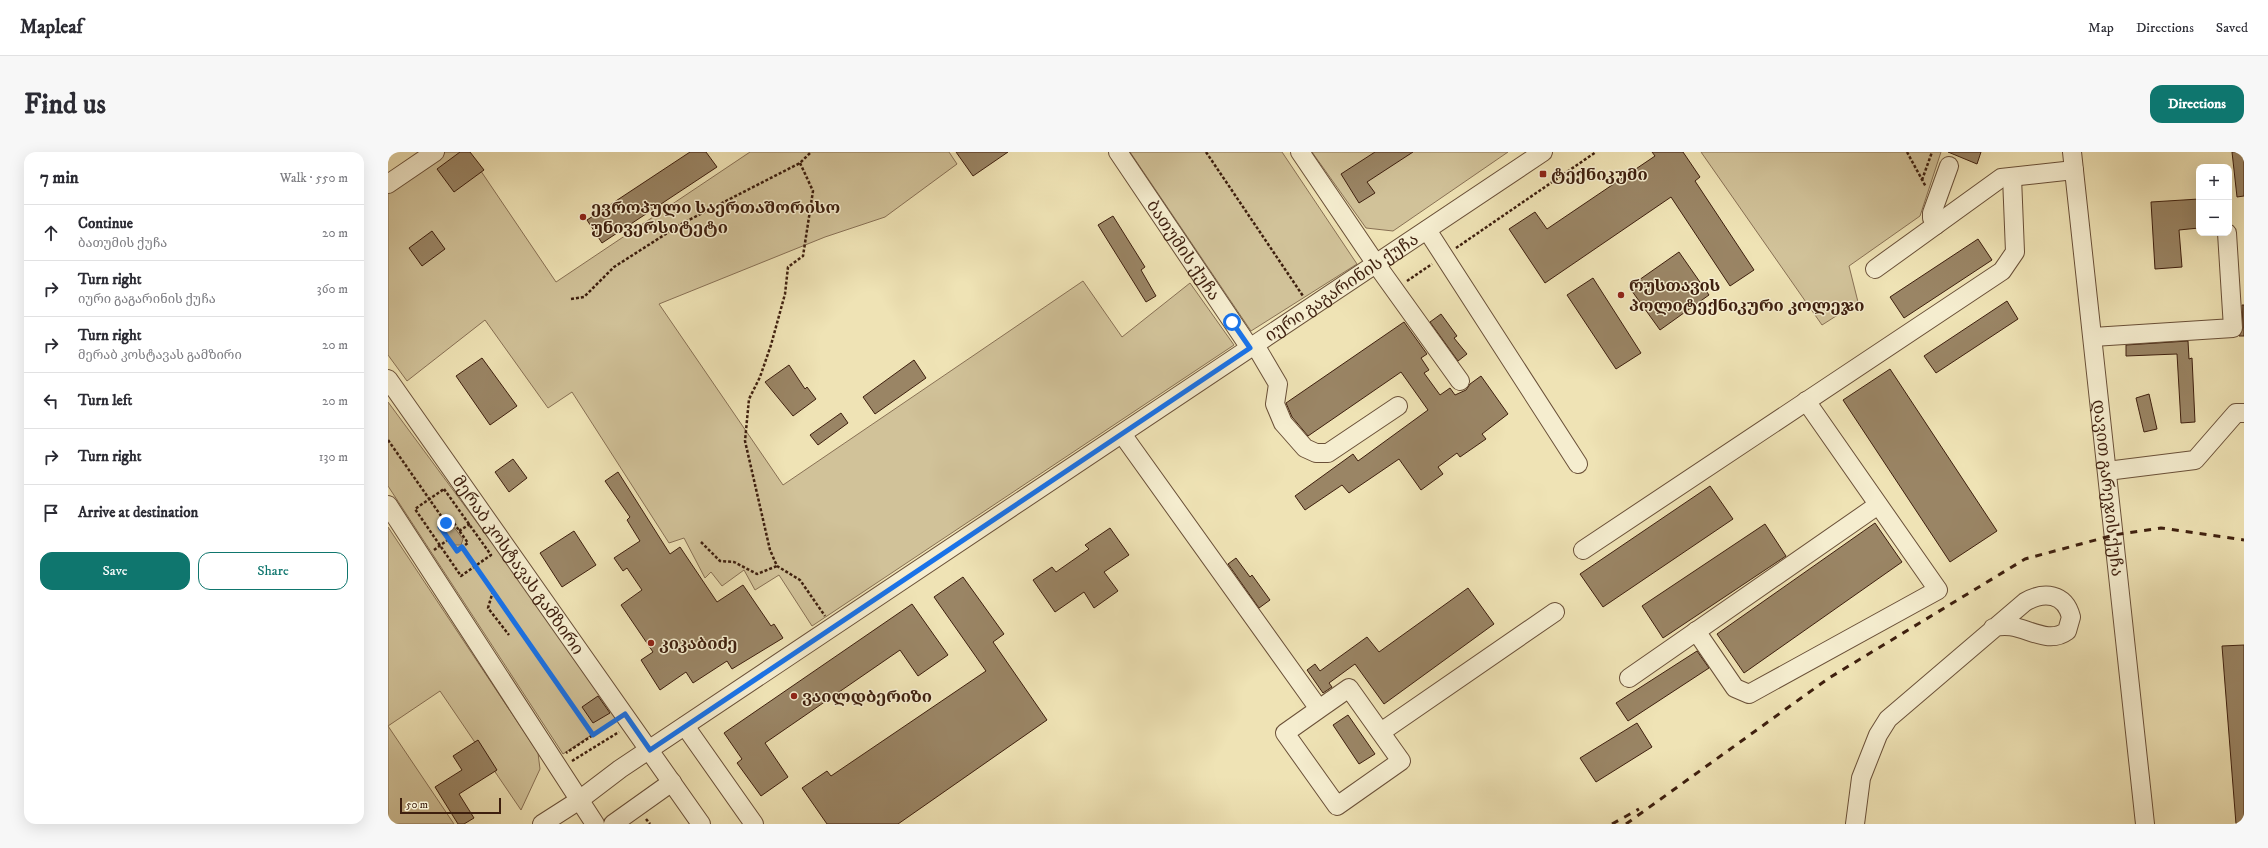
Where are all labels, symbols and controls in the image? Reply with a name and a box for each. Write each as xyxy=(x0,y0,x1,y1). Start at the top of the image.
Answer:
text: Mapleaf xyxy=(20,16,83,39)
text: Map xyxy=(2088,19,2114,37)
text: Directions xyxy=(2136,19,2194,37)
text: Saved xyxy=(2216,19,2248,37)
button: Directions xyxy=(2150,85,2244,123)
text: Find us xyxy=(24,87,106,122)
place label: ტექნიკუმი xyxy=(1551,164,1648,186)
map controls xyxy=(2196,164,2232,236)
button: + xyxy=(2196,164,2232,200)
text: 7 min xyxy=(40,167,79,189)
marker: ტექნიკუმი xyxy=(1538,169,1548,179)
text: Walk · 550 m xyxy=(280,170,348,186)
street label: ბათუმის ქუჩა xyxy=(1141,196,1225,305)
place label: ევროპული საერთაშორისო უნივერსიტეტი xyxy=(591,197,840,239)
button: − xyxy=(2196,200,2232,236)
marker: ევროპული საერთაშორისო უნივერსიტეტი xyxy=(578,212,588,222)
text: Continue xyxy=(78,214,133,233)
icon: ahead xyxy=(40,222,62,244)
text: 20 m xyxy=(322,225,348,241)
street label: იური გაგარინის ქუჩა xyxy=(1261,228,1423,347)
text: ბათუმის ქუჩა xyxy=(78,235,167,251)
text: Turn right xyxy=(78,270,141,289)
place label: რუსთავის პოლიტექნიკური კოლეჯი xyxy=(1629,275,1864,317)
icon: right xyxy=(40,278,62,300)
text: 360 m xyxy=(317,281,348,297)
marker: რუსთავის პოლიტექნიკური კოლეჯი xyxy=(1616,290,1626,300)
text: იური გაგარინის ქუჩა xyxy=(78,291,216,307)
route start xyxy=(1223,313,1241,331)
text: Turn right xyxy=(78,326,141,345)
icon: right xyxy=(40,334,62,356)
text: 20 m xyxy=(322,337,348,353)
text: მერაბ კოსტავას გამზირი xyxy=(78,347,242,363)
icon: left xyxy=(40,390,62,412)
text: Turn left xyxy=(78,391,132,410)
text: 20 m xyxy=(322,393,348,409)
street label: დავით გარეჯის ქუჩა xyxy=(2087,399,2128,578)
icon: right xyxy=(40,446,62,468)
text: Turn right xyxy=(78,447,141,466)
text: 130 m xyxy=(319,449,348,465)
street label: მერაბ კოსტავას გამზირი xyxy=(447,471,588,659)
icon: arrive xyxy=(40,502,62,524)
text: Arrive at destination xyxy=(78,503,198,522)
route end xyxy=(437,514,455,532)
button: Save xyxy=(40,552,190,590)
button: Share xyxy=(198,552,348,590)
place label: კიკაბიძე xyxy=(659,633,738,655)
marker: კიკაბიძე xyxy=(646,638,656,648)
place label: ვაილდბერიზი xyxy=(802,686,932,708)
marker: ვაილდბერიზი xyxy=(789,691,799,701)
scale bar xyxy=(400,796,501,815)
text: 50 m xyxy=(406,798,428,812)

